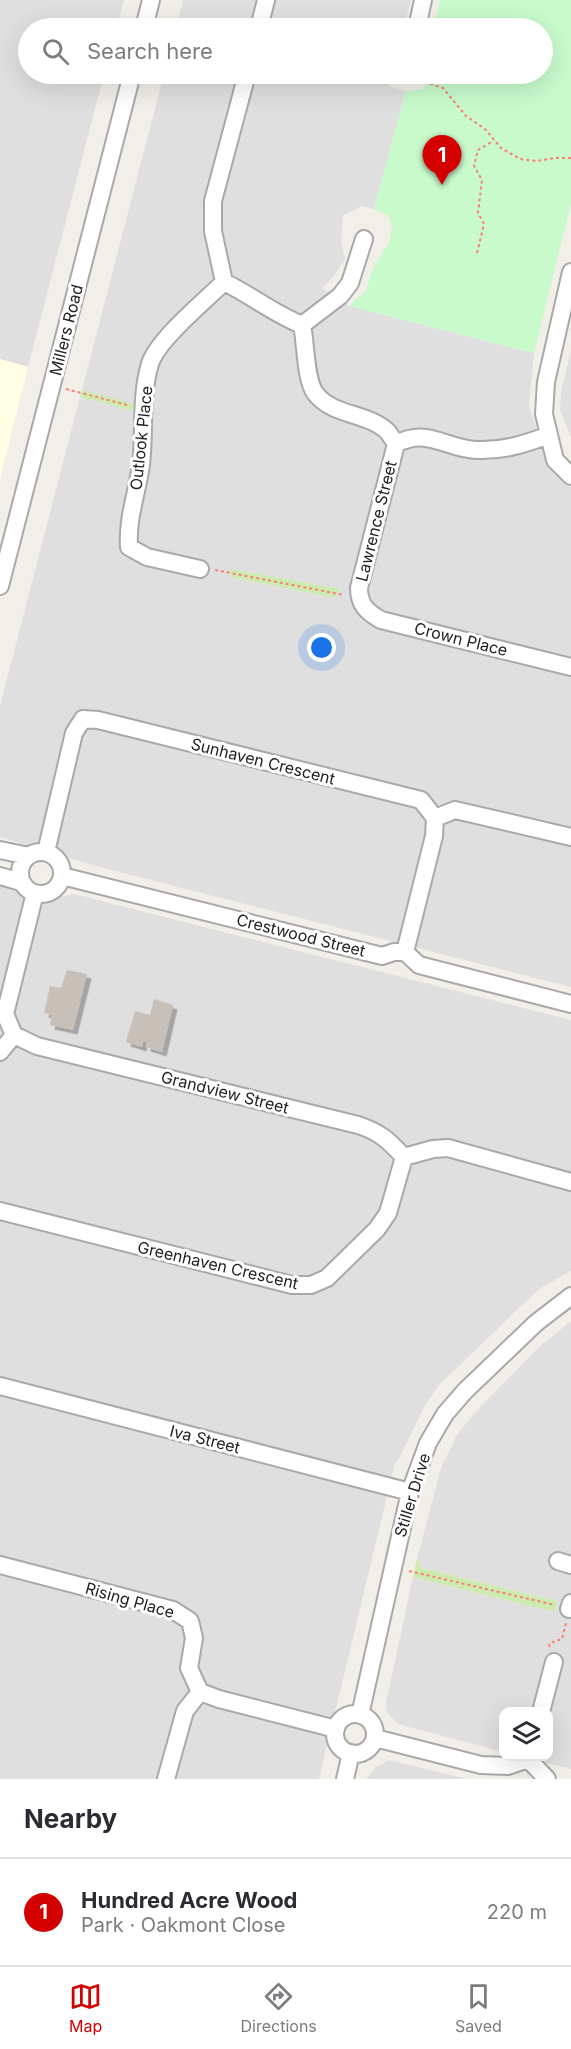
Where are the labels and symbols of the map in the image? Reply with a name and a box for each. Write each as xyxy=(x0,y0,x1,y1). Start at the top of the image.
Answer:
pin: 1 xyxy=(422,136,462,185)
street label: Millers Road xyxy=(45,282,87,378)
street label: Outlook Place xyxy=(126,385,156,491)
street label: Lawrence Street xyxy=(351,459,401,583)
street label: Crown Place xyxy=(412,618,510,660)
your location xyxy=(307,633,336,662)
street label: Sunhaven Crescent xyxy=(189,733,337,789)
street label: Crestwood Street xyxy=(234,909,368,961)
street label: Grandview Street xyxy=(159,1066,291,1118)
street label: Greenhaven Crescent xyxy=(136,1237,300,1293)
street label: Iva Street xyxy=(168,1421,242,1457)
street label: Stiller Drive xyxy=(390,1451,434,1539)
street label: Rising Place xyxy=(83,1578,177,1622)

